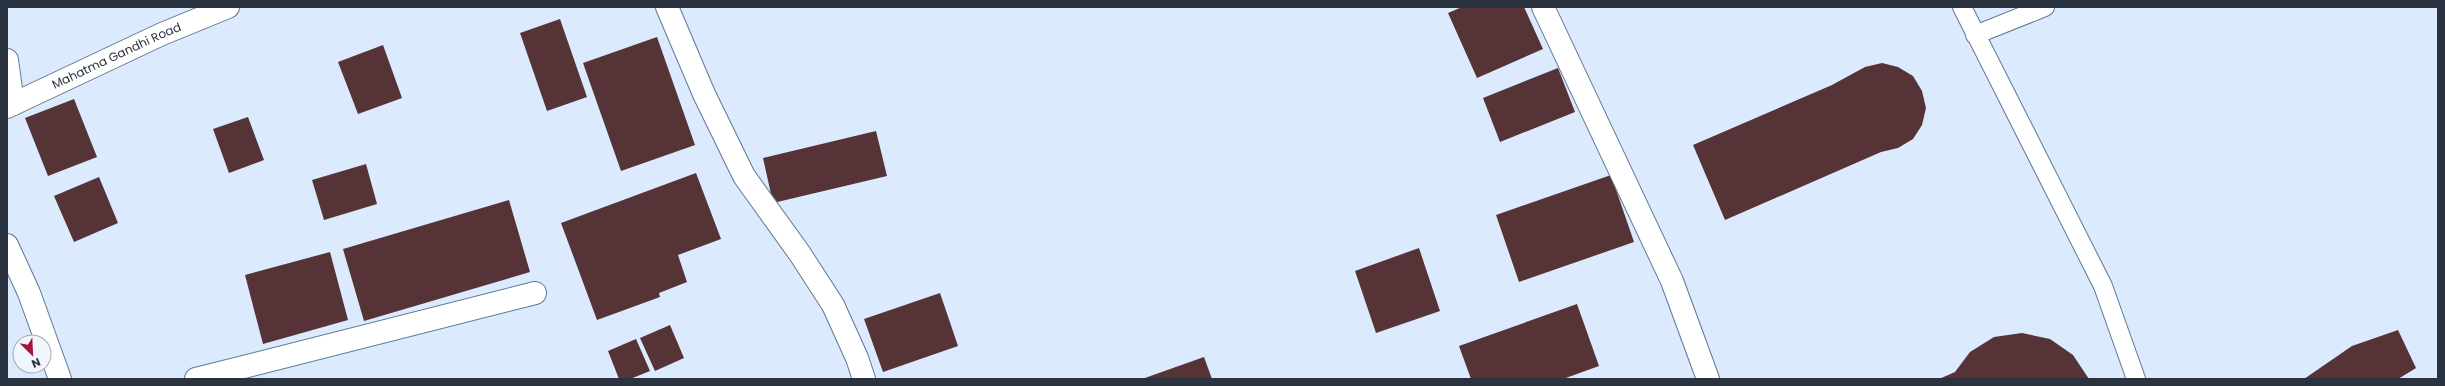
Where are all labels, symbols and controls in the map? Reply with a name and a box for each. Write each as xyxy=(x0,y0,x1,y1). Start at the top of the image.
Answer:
street label: Mahatma Gandhi Road xyxy=(49,18,184,93)
north arrow xyxy=(12,334,52,374)
text: N xyxy=(29,354,43,372)

